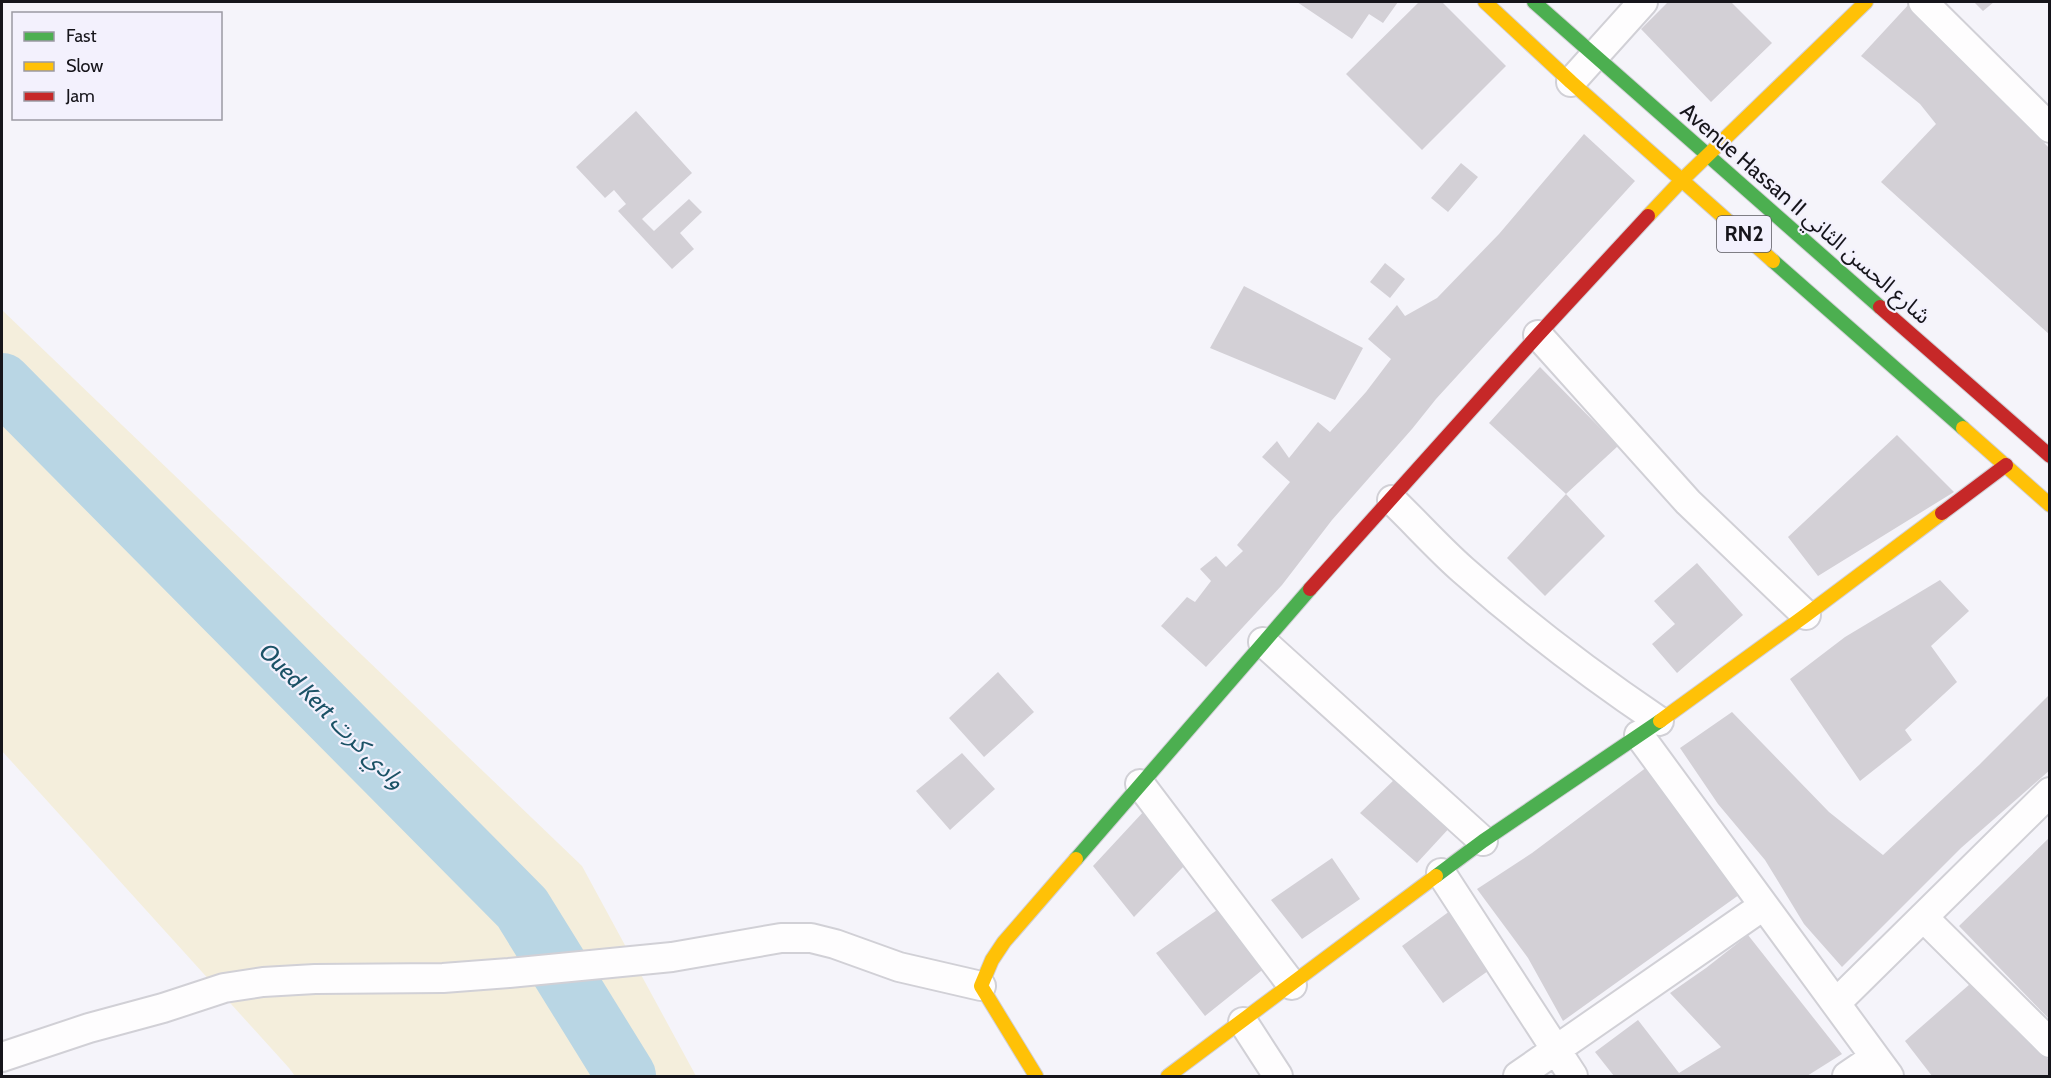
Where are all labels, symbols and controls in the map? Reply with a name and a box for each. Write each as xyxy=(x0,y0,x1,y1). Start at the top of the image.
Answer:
legend xyxy=(12,12,222,120)
text: Fast xyxy=(66,25,97,47)
text: Slow xyxy=(66,55,103,77)
text: Jam xyxy=(65,85,95,107)
street label: Avenue Hassan II شارع الحسن الثاني xyxy=(1673,97,1936,332)
road number: RN2 xyxy=(1717,216,1771,252)
water label: Oued Kert وادي كرت xyxy=(250,637,411,798)

